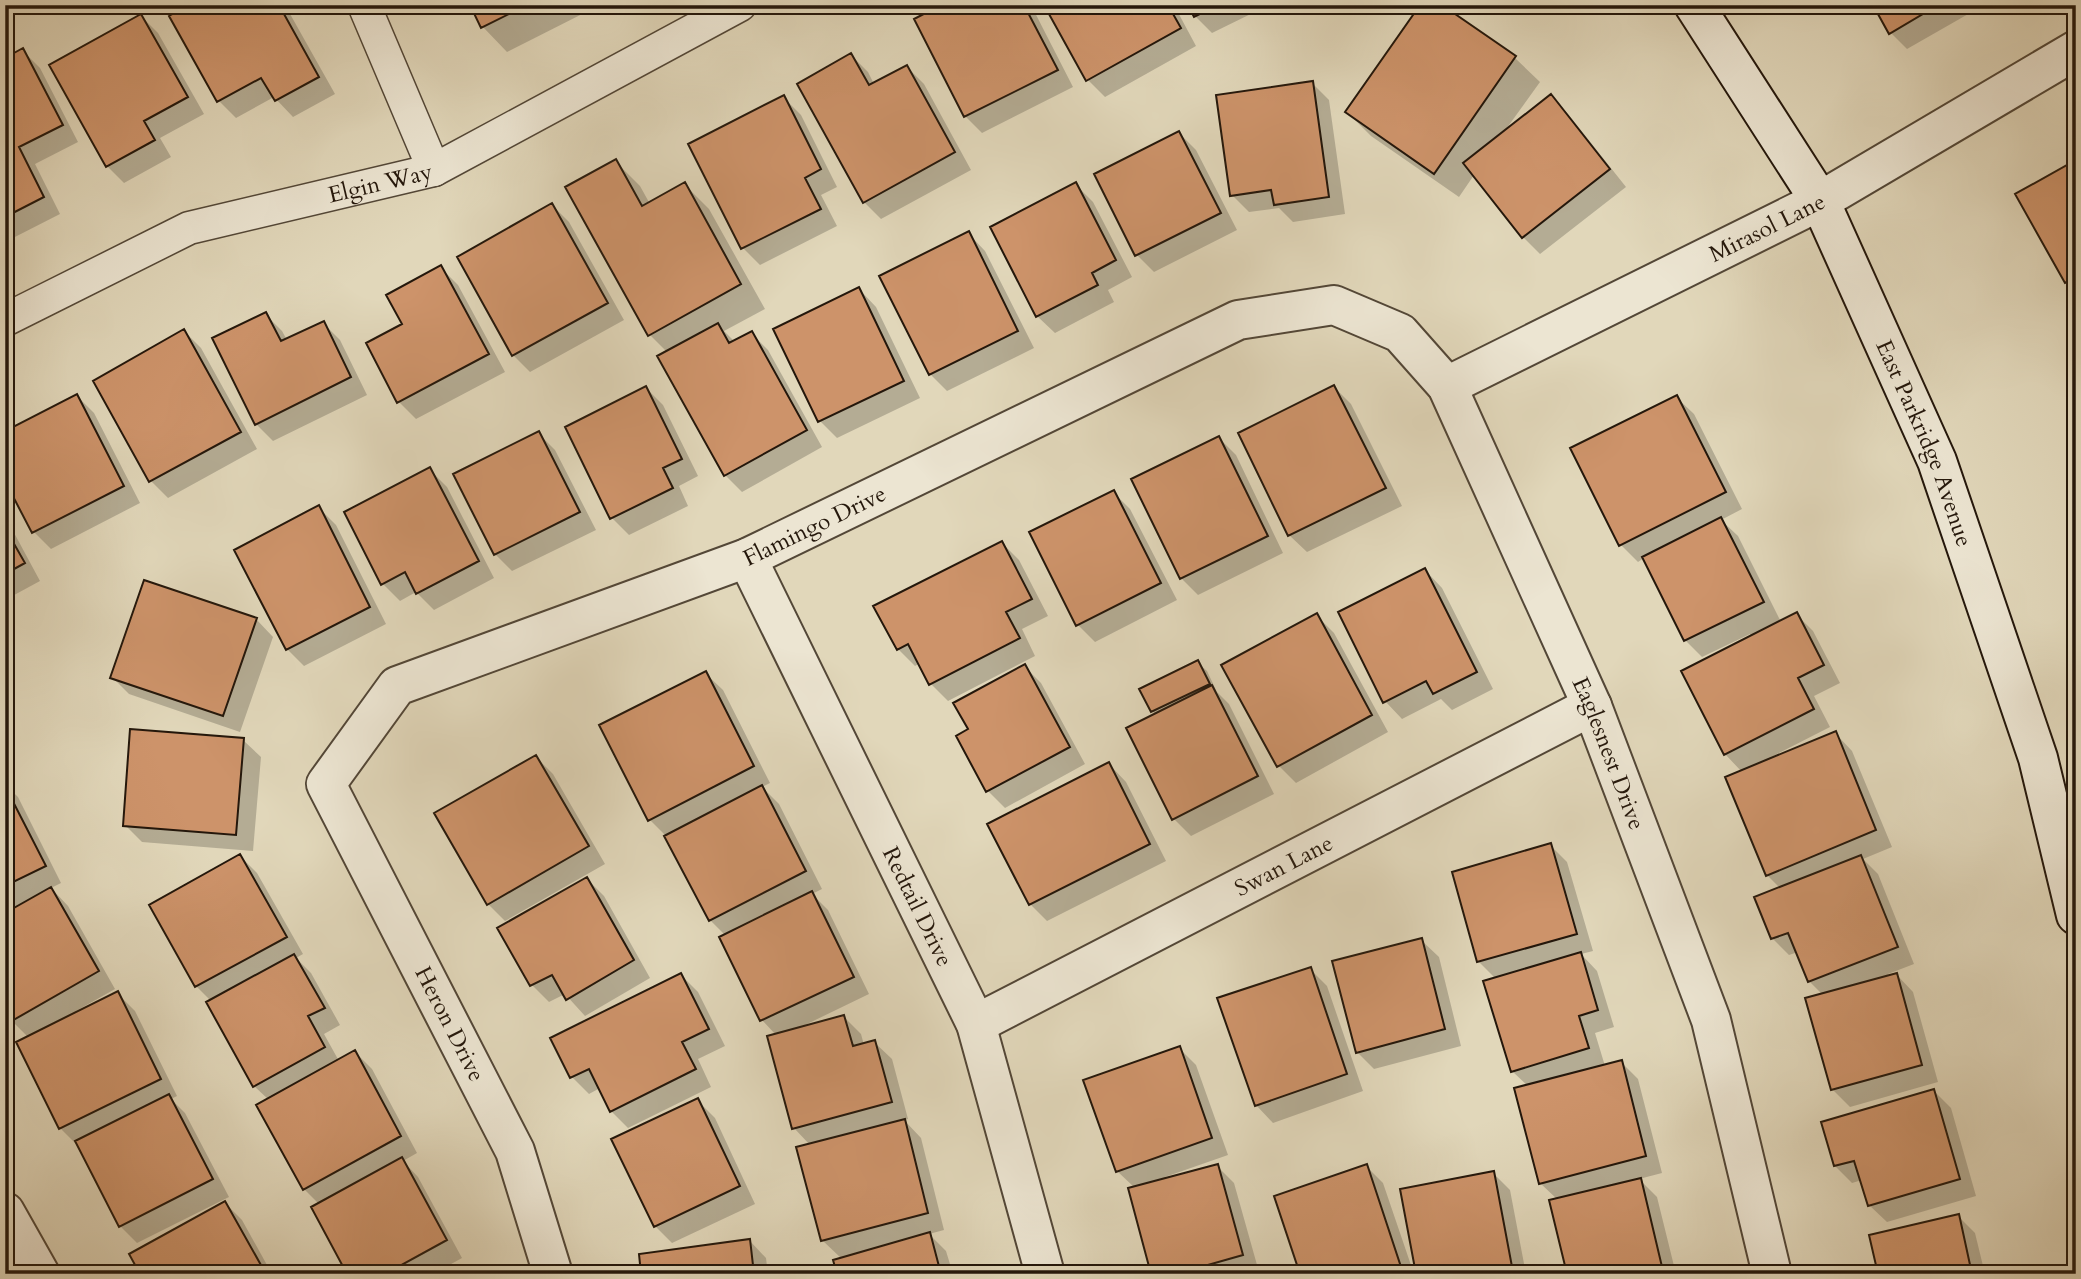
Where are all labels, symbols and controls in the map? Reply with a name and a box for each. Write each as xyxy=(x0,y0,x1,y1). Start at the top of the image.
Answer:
street label: Elgin Way xyxy=(325,155,435,210)
street label: Mirasol Lane xyxy=(1703,185,1830,269)
street label: East Parkridge Avenue xyxy=(1869,335,1980,551)
street label: Flamingo Drive xyxy=(738,478,891,573)
street label: Eaglesnest Drive xyxy=(1565,672,1653,834)
street label: Swan Lane xyxy=(1229,827,1338,904)
street label: Redtail Drive xyxy=(876,841,961,971)
street label: Heron Drive xyxy=(408,961,492,1087)

